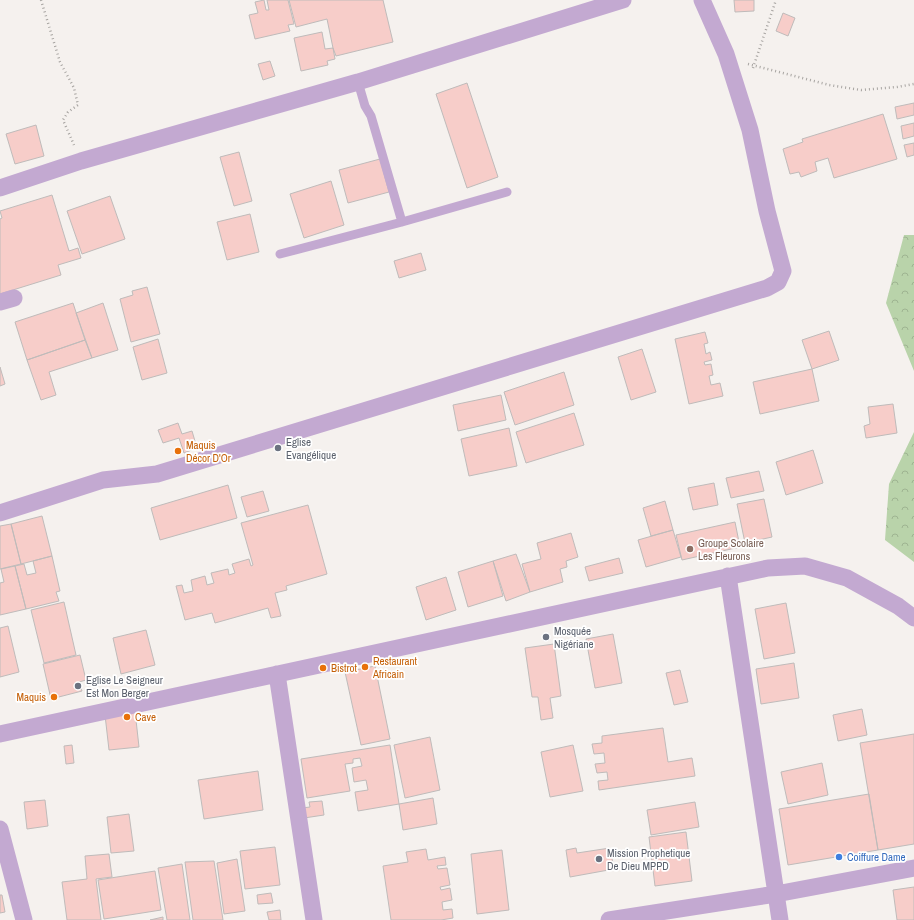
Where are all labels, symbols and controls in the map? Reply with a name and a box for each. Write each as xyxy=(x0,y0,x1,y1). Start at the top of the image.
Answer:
place label: Eglise Evangélique xyxy=(286,435,336,462)
place label: Maquis Décor D'Or xyxy=(186,438,231,465)
marker: Eglise Evangélique xyxy=(273,443,283,453)
marker: Maquis Décor D'Or xyxy=(173,446,183,456)
place label: Groupe Scolaire Les Fleurons xyxy=(698,536,764,563)
marker: Groupe Scolaire Les Fleurons xyxy=(685,544,695,554)
place label: Mosquée Nigériane xyxy=(554,624,594,651)
marker: Mosquée Nigériane xyxy=(541,632,551,642)
place label: Restaurant Africain xyxy=(372,654,418,681)
place label: Bistrot xyxy=(331,661,358,675)
marker: Restaurant Africain xyxy=(360,662,370,672)
marker: Bistrot xyxy=(318,663,328,673)
place label: Eglise Le Seigneur Est Mon Berger xyxy=(86,673,163,700)
marker: Eglise Le Seigneur Est Mon Berger xyxy=(73,681,83,691)
place label: Maquis xyxy=(16,690,46,704)
marker: Maquis xyxy=(49,692,59,702)
place label: Cave xyxy=(135,710,156,724)
marker: Cave xyxy=(122,712,132,722)
place label: Mission Prophetique De Dieu MPPD xyxy=(607,846,690,873)
place label: Coiffure Dame xyxy=(847,850,906,864)
marker: Coiffure Dame xyxy=(834,852,844,862)
marker: Mission Prophetique De Dieu MPPD xyxy=(594,854,604,864)

